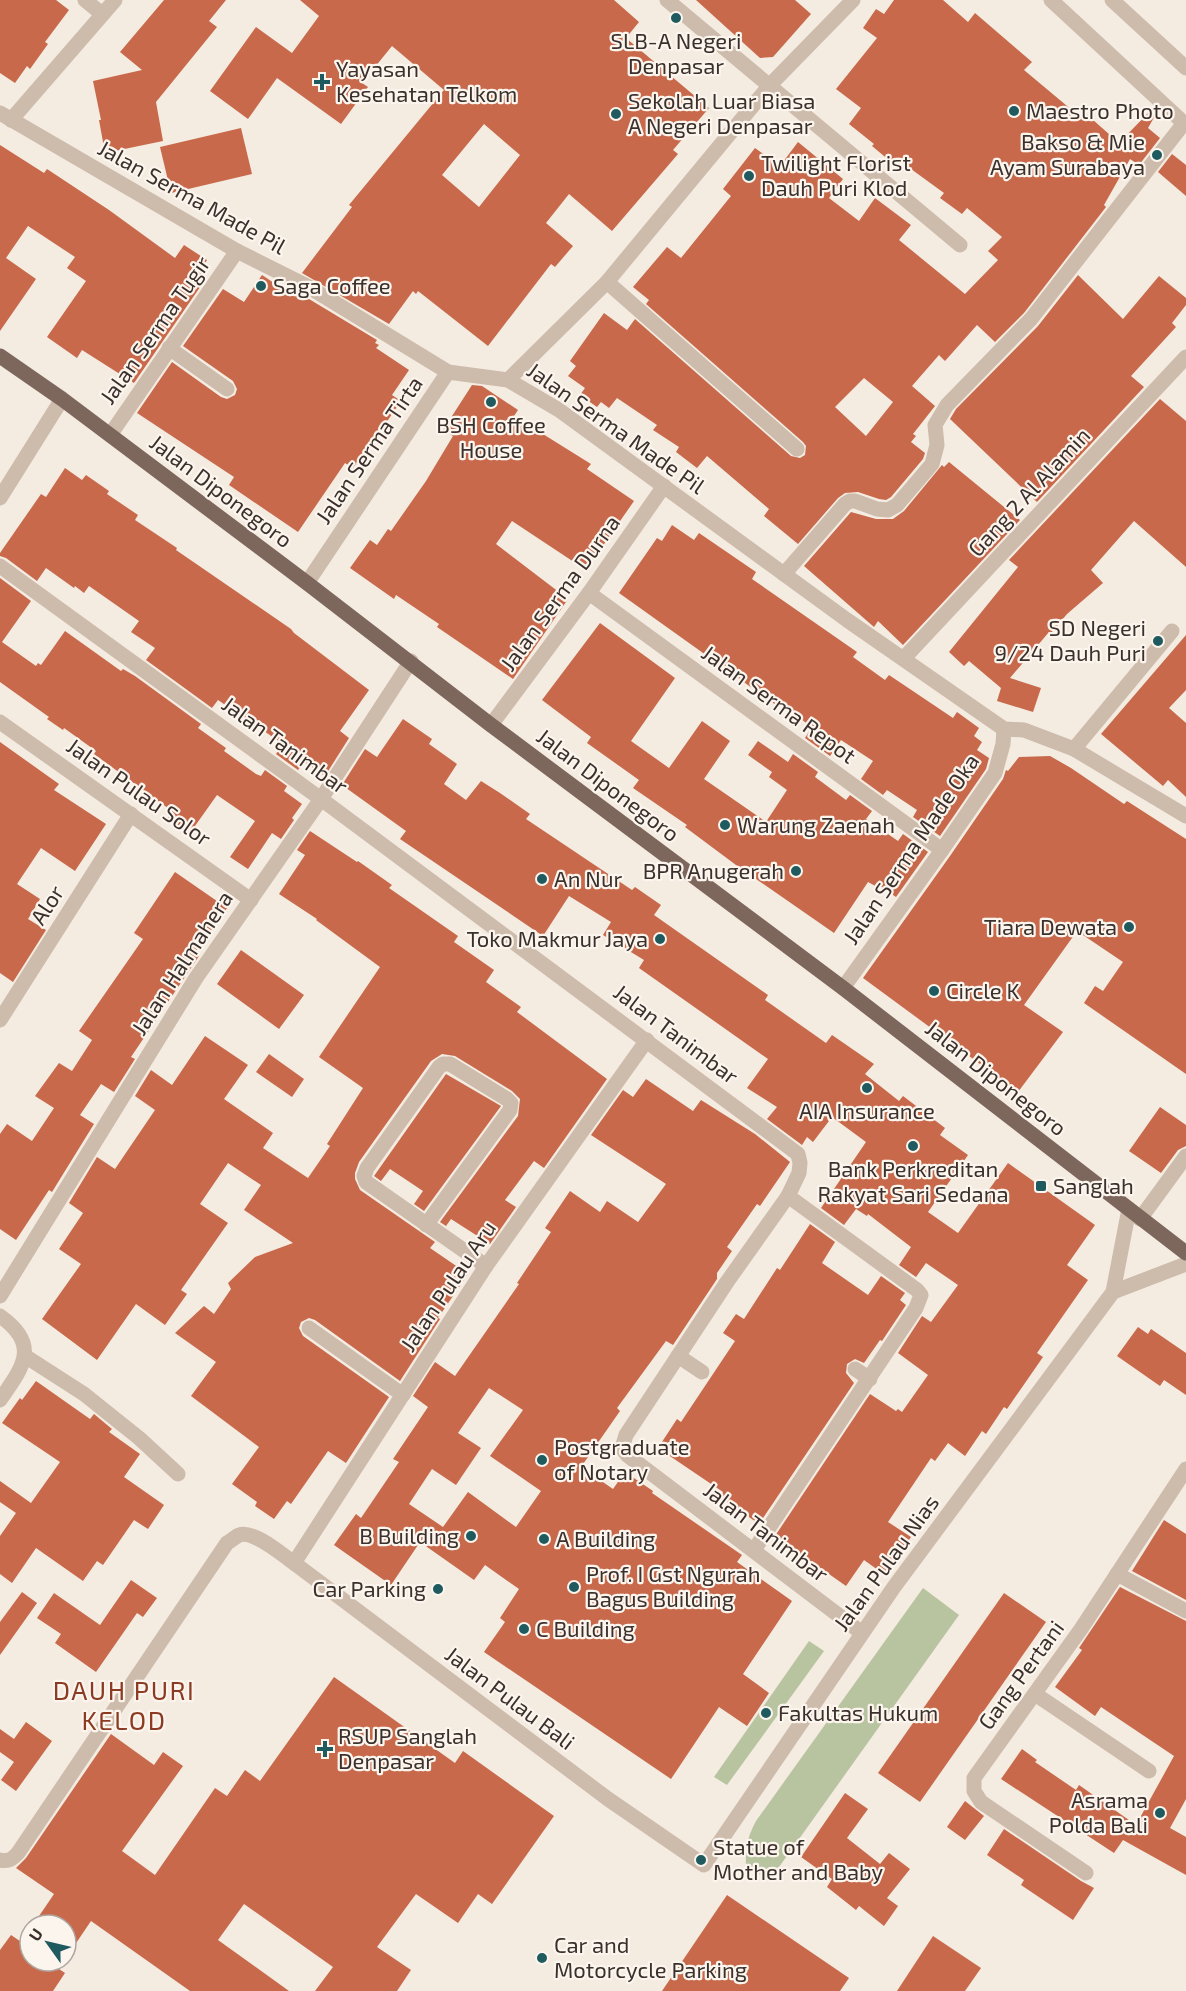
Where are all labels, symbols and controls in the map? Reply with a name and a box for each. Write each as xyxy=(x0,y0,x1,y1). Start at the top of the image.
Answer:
marker: SLB-A Negeri Denpasar xyxy=(669,11,683,25)
place label: SLB-A Negeri Denpasar xyxy=(611,27,741,78)
place label: Yayasan Kesehatan Telkom xyxy=(336,55,517,106)
marker: Yayasan Kesehatan Telkom xyxy=(313,73,331,91)
place label: Sekolah Luar Biasa A Negeri Denpasar xyxy=(628,87,815,138)
place label: Maestro Photo xyxy=(1026,97,1174,123)
marker: Maestro Photo xyxy=(1007,104,1021,118)
marker: Sekolah Luar Biasa A Negeri Denpasar xyxy=(609,107,623,121)
place label: Bakso & Mie Ayam Surabaya xyxy=(990,128,1145,179)
street label: Jalan Serma Made Pil xyxy=(94,134,291,259)
marker: Bakso & Mie Ayam Surabaya xyxy=(1150,148,1164,162)
place label: Twilight Florist Dauh Puri Klod xyxy=(761,149,911,200)
marker: Twilight Florist Dauh Puri Klod xyxy=(742,169,756,183)
street label: Jalan Serma Tugir xyxy=(93,250,215,408)
place label: Saga Coffee xyxy=(273,272,391,298)
marker: Saga Coffee xyxy=(254,279,268,293)
street label: Jalan Serma Made Pil xyxy=(523,356,711,499)
street label: Jalan Serma Tirta xyxy=(309,371,427,528)
marker: BSH Coffee House xyxy=(484,395,498,409)
place label: BSH Coffee House xyxy=(436,411,546,462)
street label: Gang 2 Al Alamin xyxy=(962,422,1095,561)
street label: Jalan Diponegoro xyxy=(145,428,298,552)
street label: Jalan Serma Durna xyxy=(494,510,624,675)
place label: SD Negeri 9/24 Dauh Puri xyxy=(995,614,1146,665)
marker: SD Negeri 9/24 Dauh Puri xyxy=(1151,634,1165,648)
street label: Jalan Serma Repot xyxy=(698,639,862,768)
street label: Jalan Tanimbar xyxy=(218,690,354,799)
street label: Jalan Diponegoro xyxy=(532,722,685,846)
street label: Jalan Pulau Solor xyxy=(62,732,217,851)
street label: Jalan Serma Made Oka xyxy=(837,748,984,948)
place label: Warung Zaenah xyxy=(737,811,895,837)
marker: Warung Zaenah xyxy=(718,818,732,832)
place label: BPR Anugerah xyxy=(643,857,784,883)
marker: BPR Anugerah xyxy=(789,864,803,878)
place label: An Nur xyxy=(554,865,622,891)
marker: An Nur xyxy=(535,872,549,886)
street label: Alor xyxy=(24,880,68,929)
street label: Jalan Halmahera xyxy=(125,886,237,1039)
place label: Tiara Dewata xyxy=(984,913,1117,939)
marker: Tiara Dewata xyxy=(1122,920,1136,934)
place label: Toko Makmur Jaya xyxy=(467,925,648,951)
marker: Toko Makmur Jaya xyxy=(653,932,667,946)
place label: Circle K xyxy=(946,977,1020,1003)
street label: Jalan Tanimbar xyxy=(609,978,744,1089)
marker: Circle K xyxy=(927,984,941,998)
street label: Jalan Diponegoro xyxy=(921,1014,1072,1140)
marker: AIA Insurance xyxy=(860,1081,874,1095)
place label: AIA Insurance xyxy=(799,1097,935,1123)
marker: Bank Perkreditan Rakyat Sari Sedana xyxy=(906,1139,920,1153)
place label: Bank Perkreditan Rakyat Sari Sedana xyxy=(817,1155,1009,1206)
place label: Sanglah xyxy=(1053,1172,1134,1198)
marker: Sanglah xyxy=(1034,1179,1048,1193)
street label: Jalan Pulau Aru xyxy=(394,1215,500,1356)
place label: Postgraduate of Notary xyxy=(554,1433,690,1484)
marker: Postgraduate of Notary xyxy=(535,1453,549,1467)
street label: Jalan Tanimbar xyxy=(699,1476,834,1587)
street label: Jalan Pulau Nias xyxy=(827,1489,943,1635)
place label: B Building xyxy=(359,1522,459,1548)
place label: A Building xyxy=(556,1525,655,1551)
marker: B Building xyxy=(464,1529,478,1543)
marker: A Building xyxy=(537,1532,551,1546)
place label: Prof. I Gst Ngurah Bagus Building xyxy=(586,1560,760,1611)
place label: Car Parking xyxy=(313,1575,426,1601)
marker: Prof. I Gst Ngurah Bagus Building xyxy=(567,1580,581,1594)
marker: Car Parking xyxy=(431,1582,445,1596)
place label: C Building xyxy=(536,1615,635,1641)
street label: Gang Pertani xyxy=(972,1615,1068,1734)
marker: C Building xyxy=(517,1622,531,1636)
street label: Jalan Pulau Bali xyxy=(441,1640,580,1754)
district label: DAUH PURI KELOD xyxy=(53,1674,195,1735)
place label: Fakultas Hukum xyxy=(778,1699,938,1725)
marker: Fakultas Hukum xyxy=(759,1706,773,1720)
place label: RSUP Sanglah Denpasar xyxy=(338,1722,477,1773)
marker: RSUP Sanglah Denpasar xyxy=(316,1740,334,1758)
place label: Asrama Polda Bali xyxy=(1049,1786,1148,1837)
marker: Asrama Polda Bali xyxy=(1153,1806,1167,1820)
place label: Statue of Mother and Baby xyxy=(713,1833,884,1884)
marker: Statue of Mother and Baby xyxy=(694,1853,708,1867)
north arrow xyxy=(18,1913,78,1973)
text: U xyxy=(24,1924,46,1944)
place label: Car and Motorcycle Parking xyxy=(554,1931,747,1982)
marker: Car and Motorcycle Parking xyxy=(535,1951,549,1965)

